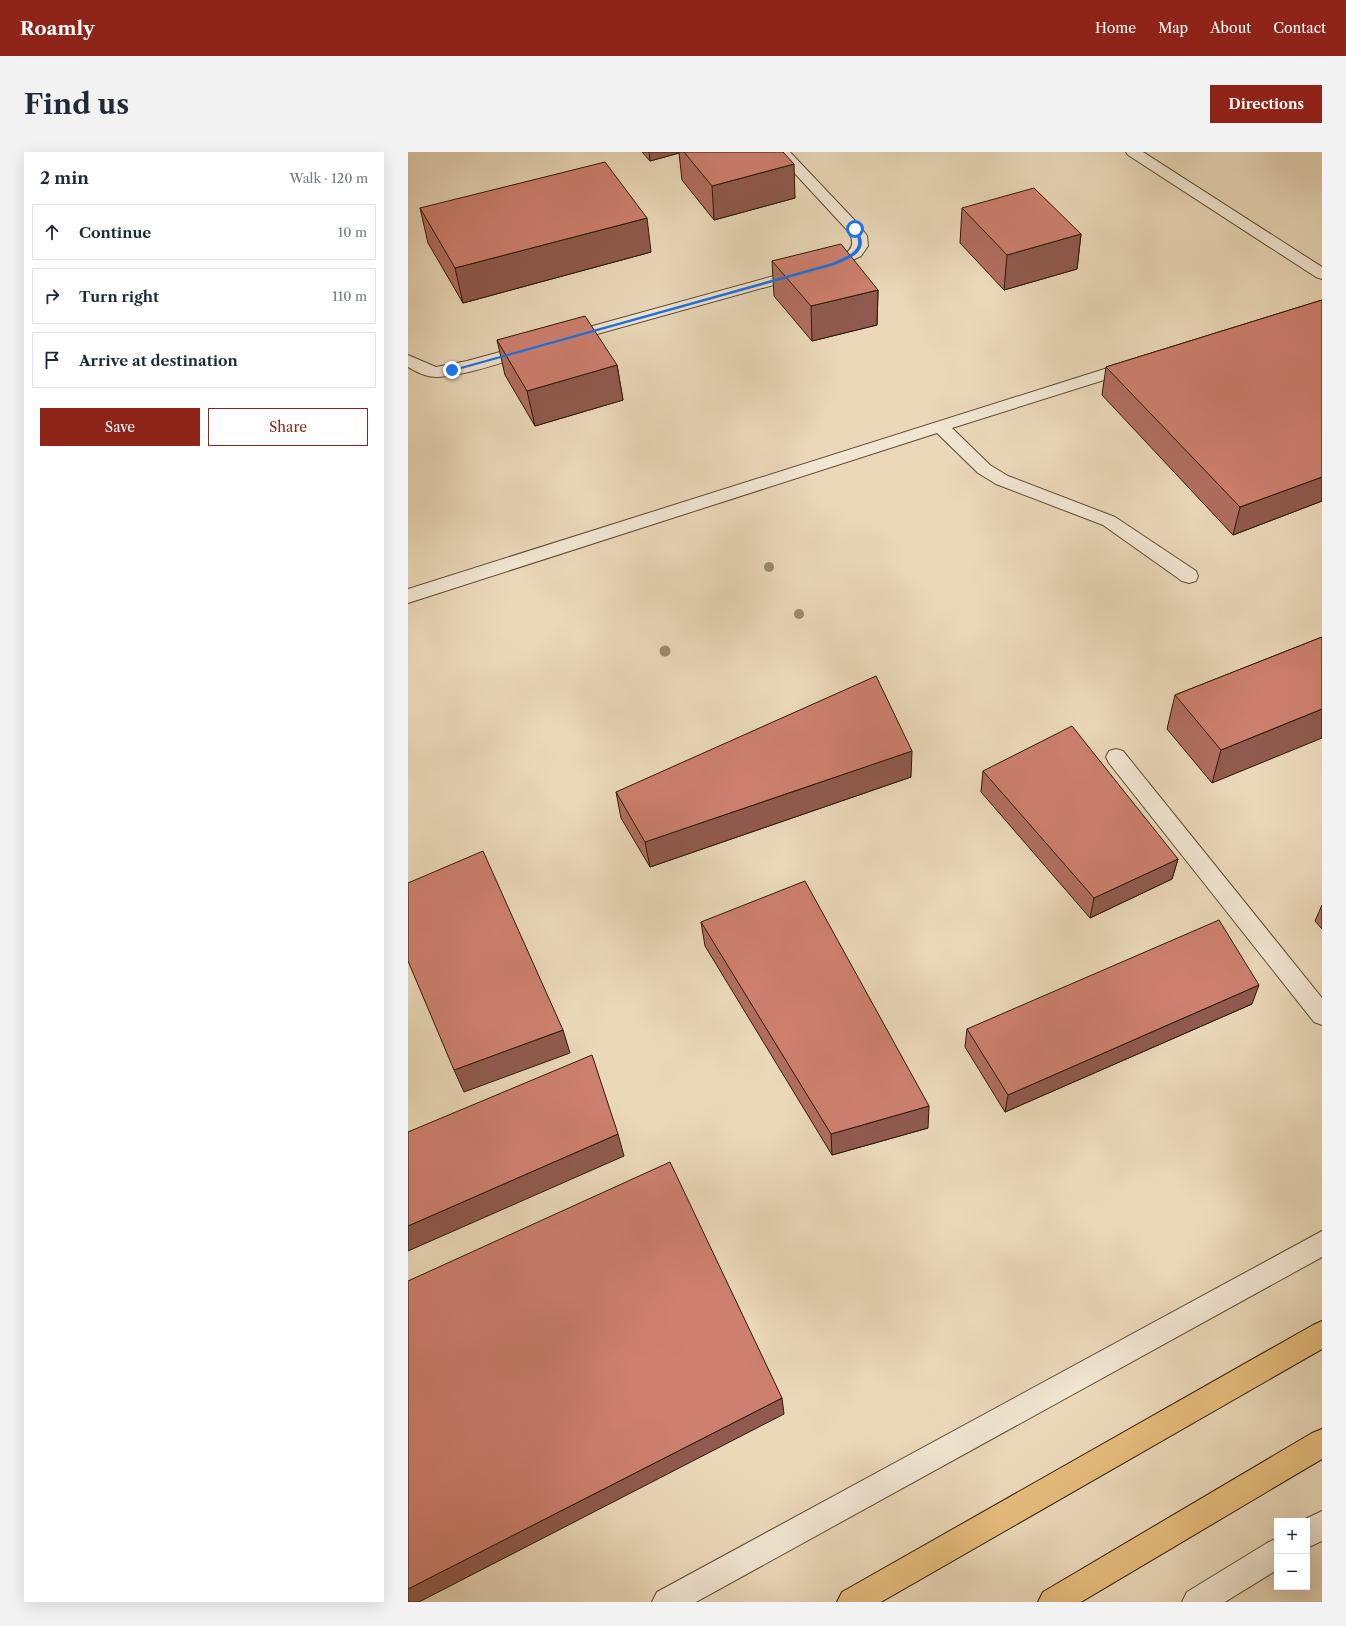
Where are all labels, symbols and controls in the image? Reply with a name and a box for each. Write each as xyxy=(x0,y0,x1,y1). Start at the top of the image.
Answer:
text: Roamly xyxy=(20,17,95,40)
text: Home xyxy=(1095,19,1136,37)
text: Map xyxy=(1158,19,1188,37)
text: About xyxy=(1210,19,1251,37)
text: Contact xyxy=(1273,19,1326,37)
button: Directions xyxy=(1210,85,1322,123)
text: Find us xyxy=(24,87,129,121)
text: 2 min xyxy=(40,168,89,188)
text: Walk · 120 m xyxy=(290,170,368,186)
route start xyxy=(846,220,864,238)
icon: ahead xyxy=(41,221,63,243)
text: Continue xyxy=(79,223,151,242)
text: 10 m xyxy=(338,224,367,240)
icon: right xyxy=(41,285,63,307)
text: Turn right xyxy=(79,287,159,306)
text: 110 m xyxy=(332,288,367,304)
icon: arrive xyxy=(41,349,63,371)
text: Arrive at destination xyxy=(79,351,238,370)
route end xyxy=(443,361,461,379)
button: Save xyxy=(40,408,200,446)
button: Share xyxy=(208,408,368,446)
map controls xyxy=(1274,1518,1310,1590)
button: + xyxy=(1274,1518,1310,1554)
button: − xyxy=(1274,1554,1310,1590)

